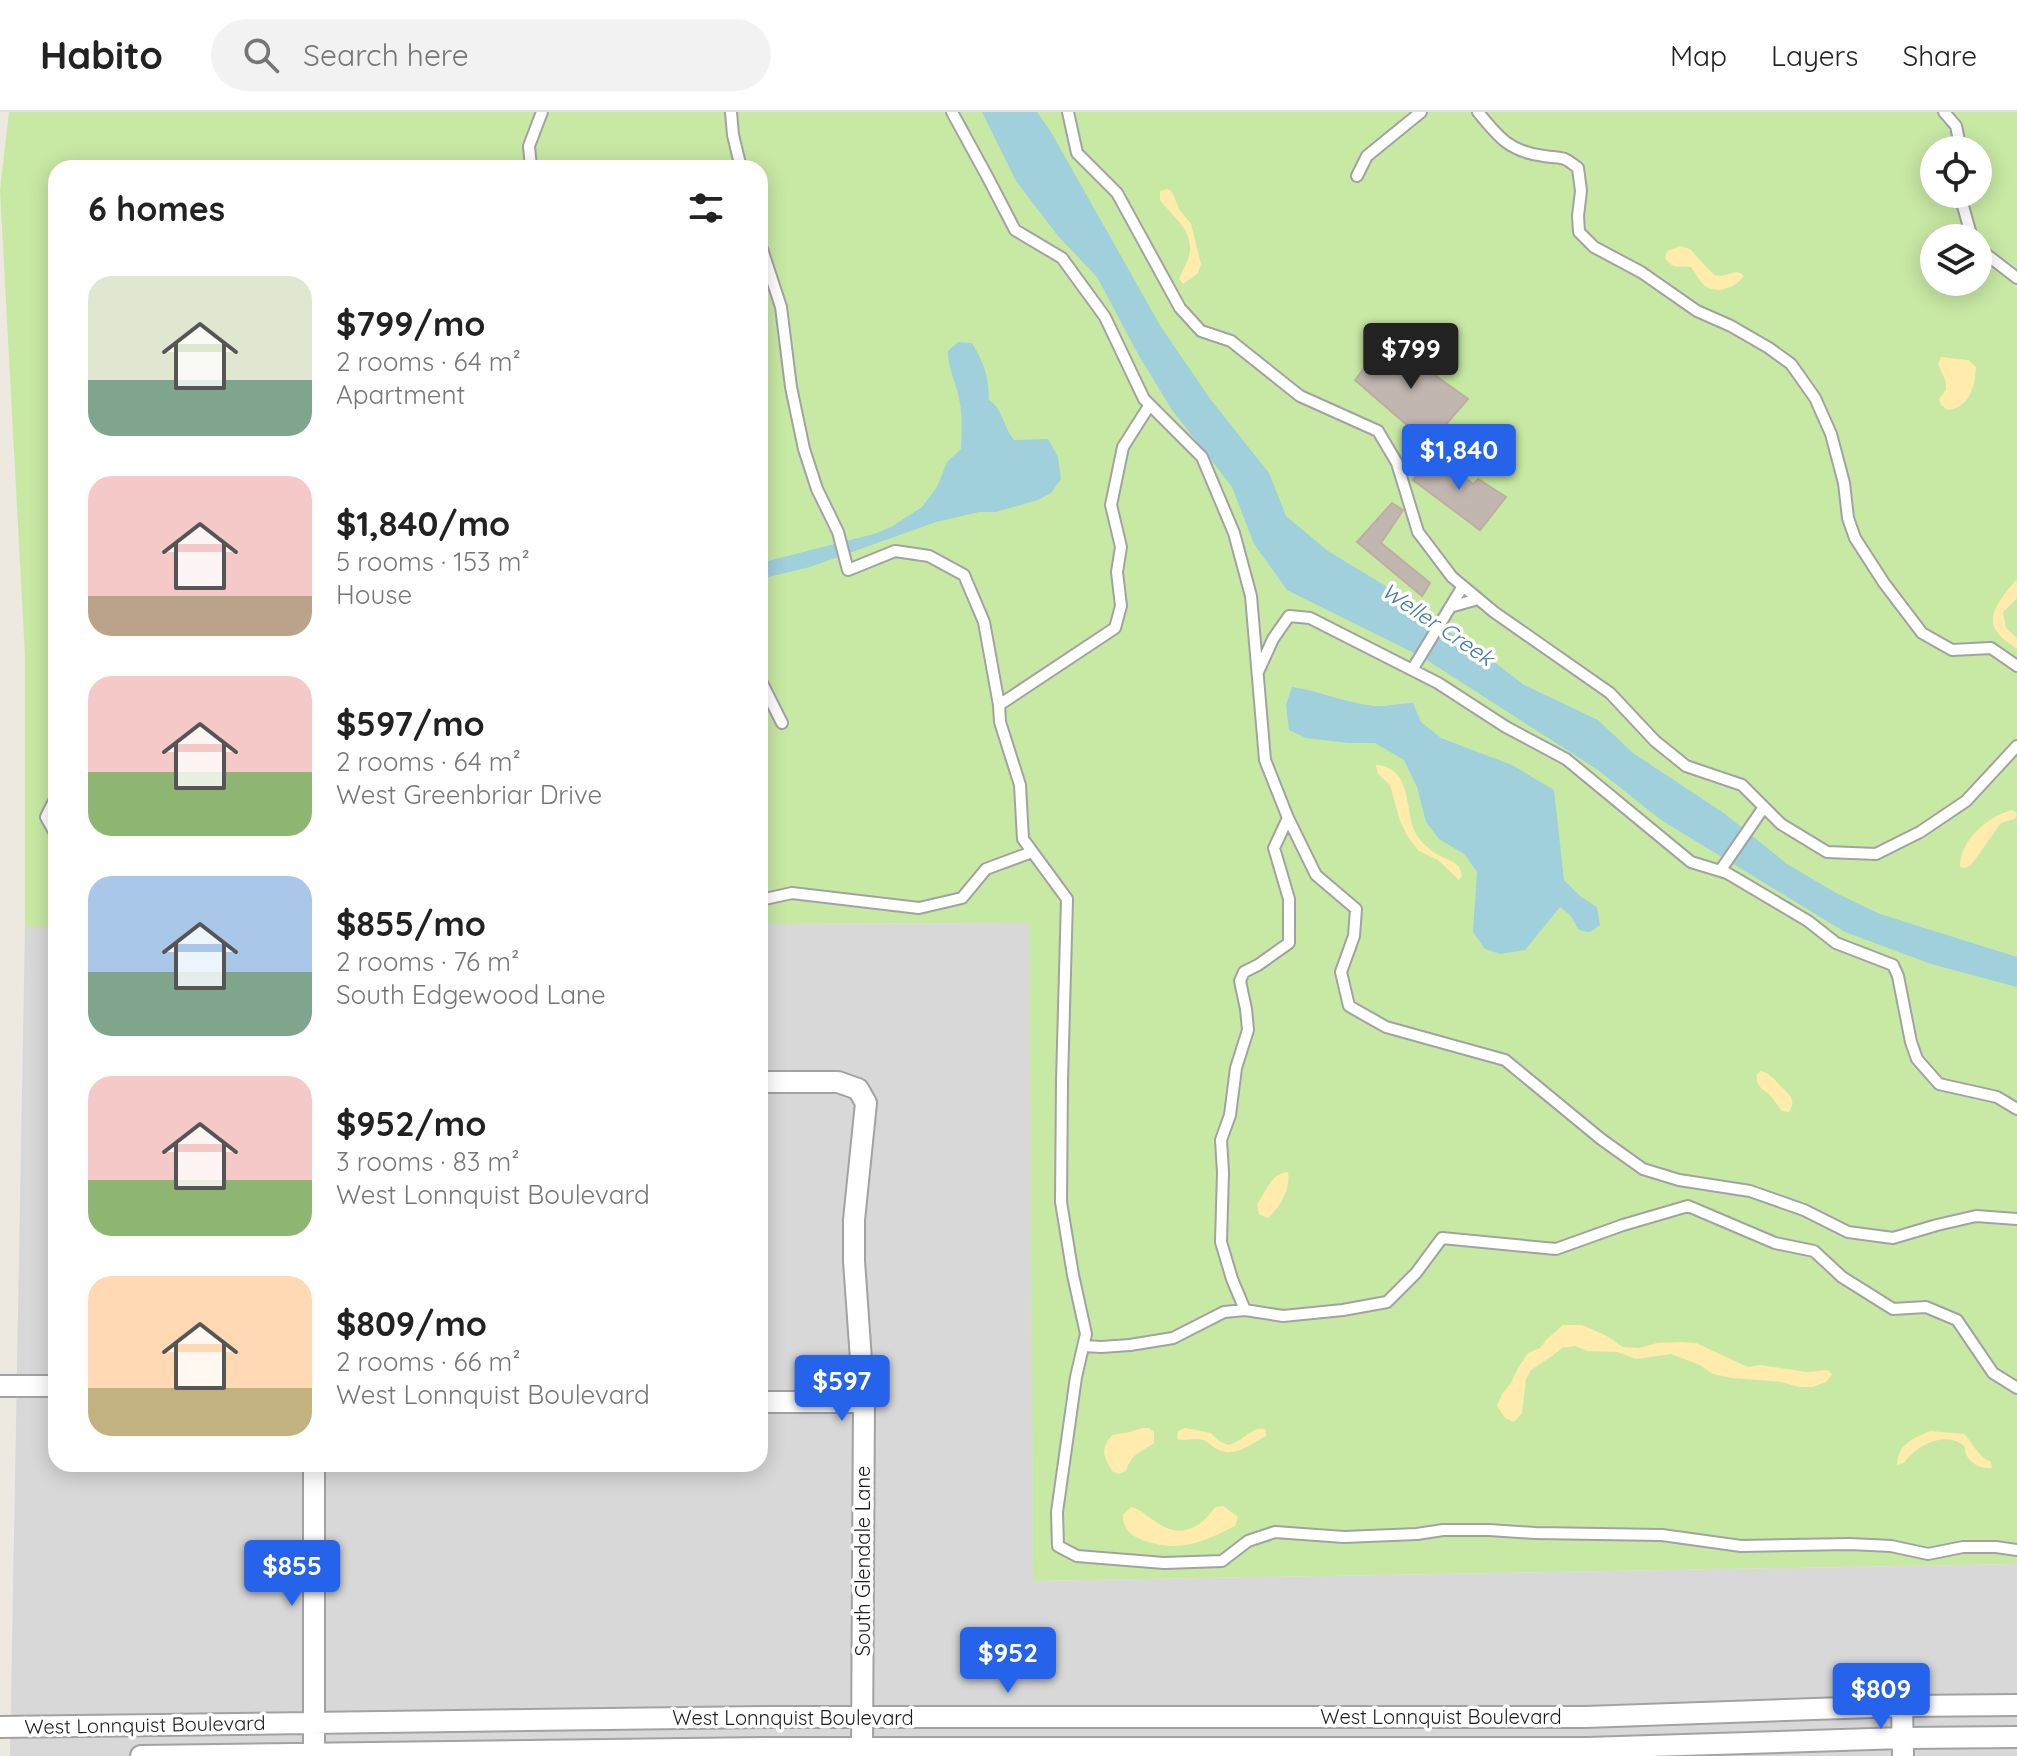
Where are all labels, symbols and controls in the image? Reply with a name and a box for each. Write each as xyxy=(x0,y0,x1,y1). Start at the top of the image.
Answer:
search box xyxy=(211,19,771,91)
text: Habito xyxy=(40,31,163,79)
icon: search xyxy=(239,33,283,77)
text: Search here xyxy=(303,36,469,74)
text: Map xyxy=(1670,38,1727,73)
text: Layers xyxy=(1771,38,1858,73)
text: Share xyxy=(1902,38,1977,73)
map controls xyxy=(1920,136,1992,296)
button: locate xyxy=(1920,136,1992,208)
icon: filters xyxy=(684,186,728,230)
text: 6 homes xyxy=(88,187,225,230)
button: layers xyxy=(1920,224,1992,296)
text: $799/mo xyxy=(336,302,485,345)
icon: home xyxy=(152,308,248,404)
pin: $799 xyxy=(1364,323,1458,391)
text: $799 xyxy=(1381,332,1441,365)
text: 2 rooms · 64 m² xyxy=(336,345,521,378)
text: Apartment xyxy=(336,378,465,411)
pin: $1,840 xyxy=(1394,424,1524,492)
text: $1,840 xyxy=(1420,433,1498,466)
text: $1,840/mo xyxy=(336,502,510,545)
icon: home xyxy=(152,508,248,604)
text: 5 rooms · 153 m² xyxy=(336,545,530,578)
water label: Weller Creek xyxy=(1377,576,1501,673)
text: House xyxy=(336,578,412,611)
text: $597/mo xyxy=(336,702,485,745)
icon: home xyxy=(152,708,248,804)
text: 2 rooms · 64 m² xyxy=(336,745,521,778)
text: West Greenbriar Drive xyxy=(336,778,602,811)
text: $855/mo xyxy=(336,902,486,945)
icon: home xyxy=(152,908,248,1004)
text: 2 rooms · 76 m² xyxy=(336,945,519,978)
text: South Edgewood Lane xyxy=(336,978,606,1011)
text: $952/mo xyxy=(336,1102,486,1145)
icon: home xyxy=(152,1108,248,1204)
text: 3 rooms · 83 m² xyxy=(336,1145,519,1178)
text: West Lonnquist Boulevard xyxy=(336,1178,650,1211)
text: $809/mo xyxy=(336,1302,487,1345)
icon: home xyxy=(152,1308,248,1404)
text: 2 rooms · 66 m² xyxy=(336,1345,521,1378)
pin: $597 xyxy=(795,1355,889,1423)
text: $597 xyxy=(813,1364,871,1397)
text: West Lonnquist Boulevard xyxy=(336,1378,650,1411)
street label: South Glendale Lane xyxy=(850,1466,875,1656)
pin: $855 xyxy=(245,1540,339,1608)
text: $855 xyxy=(262,1549,322,1582)
pin: $952 xyxy=(961,1627,1055,1695)
text: $952 xyxy=(978,1636,1038,1669)
pin: $809 xyxy=(1834,1663,1928,1731)
text: $809 xyxy=(1851,1672,1911,1705)
street label: West Lonnquist Boulevard xyxy=(1320,1704,1562,1729)
street label: West Lonnquist Boulevard xyxy=(672,1705,914,1730)
street label: West Lonnquist Boulevard xyxy=(24,1710,266,1739)

